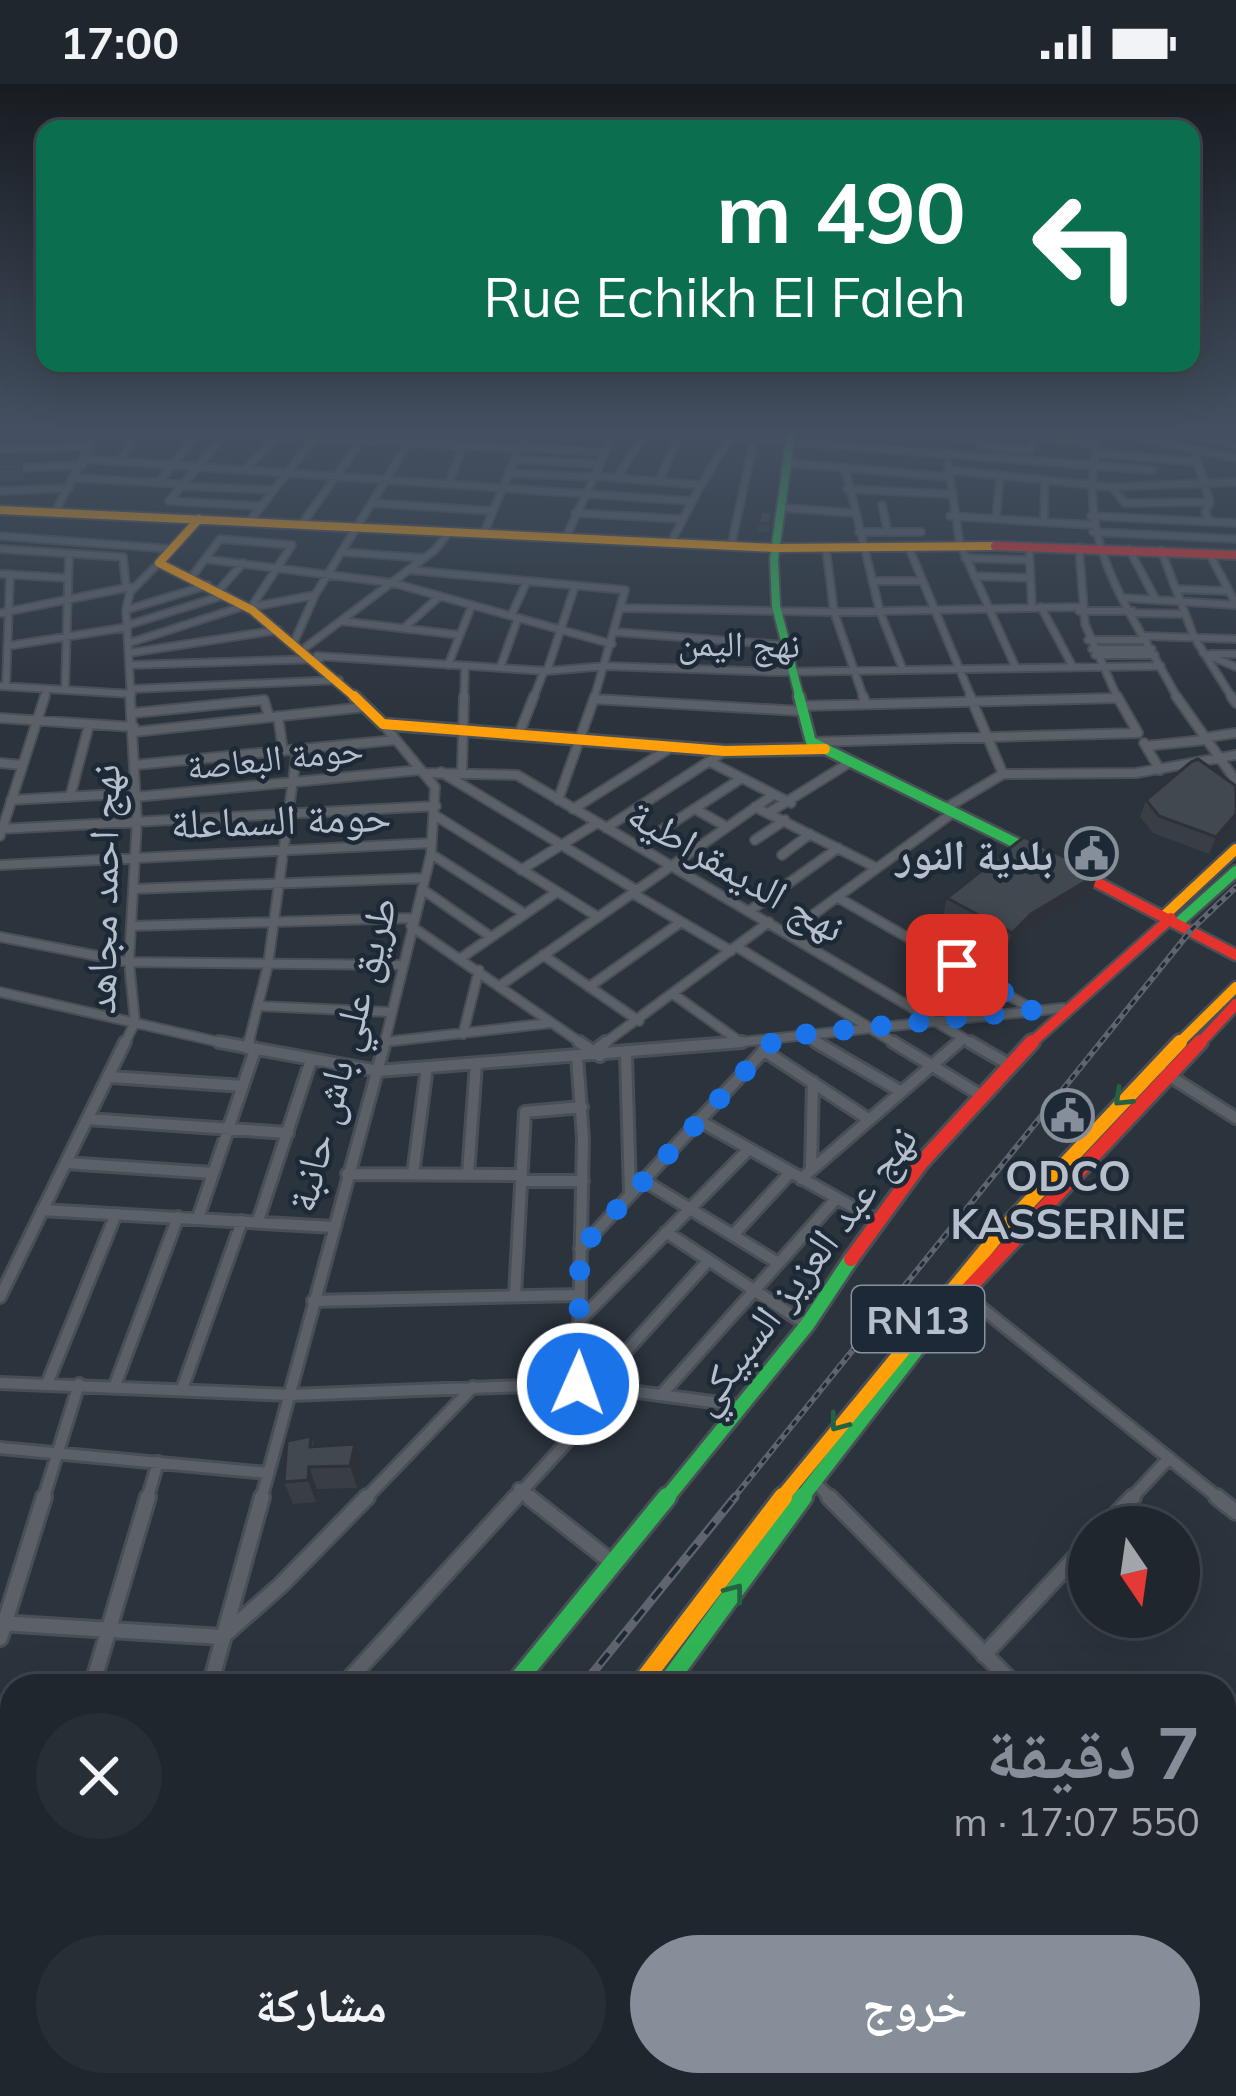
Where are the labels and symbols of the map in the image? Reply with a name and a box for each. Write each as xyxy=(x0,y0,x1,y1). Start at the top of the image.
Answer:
street label: نهج اليمن xyxy=(678,619,800,668)
street label: حومة البعاصة xyxy=(185,725,365,789)
street label: نهج احمد مجاهد xyxy=(73,763,132,1015)
street label: نهج الديمقراطية xyxy=(618,787,855,954)
street label: حومة السماعلة xyxy=(170,789,392,849)
public building icon: بلدية النور xyxy=(1064,826,1120,882)
place label: بلدية النور xyxy=(894,828,1053,881)
street label: طريق علي باش حانبة xyxy=(273,891,416,1219)
pin xyxy=(906,914,1008,1016)
one-way arrow xyxy=(1114,1084,1136,1106)
public building icon: ODCO KASSERINE xyxy=(1040,1088,1096,1144)
street label: نهج عبد العزيز السبيكي xyxy=(676,1114,934,1429)
place label: ODCO KASSERINE xyxy=(950,1149,1186,1250)
road number: RN13 xyxy=(852,1286,984,1352)
position arrow xyxy=(515,1321,641,1447)
one-way arrow xyxy=(831,1409,852,1431)
north arrow xyxy=(1068,1506,1200,1638)
one-way arrow xyxy=(720,1584,742,1605)

